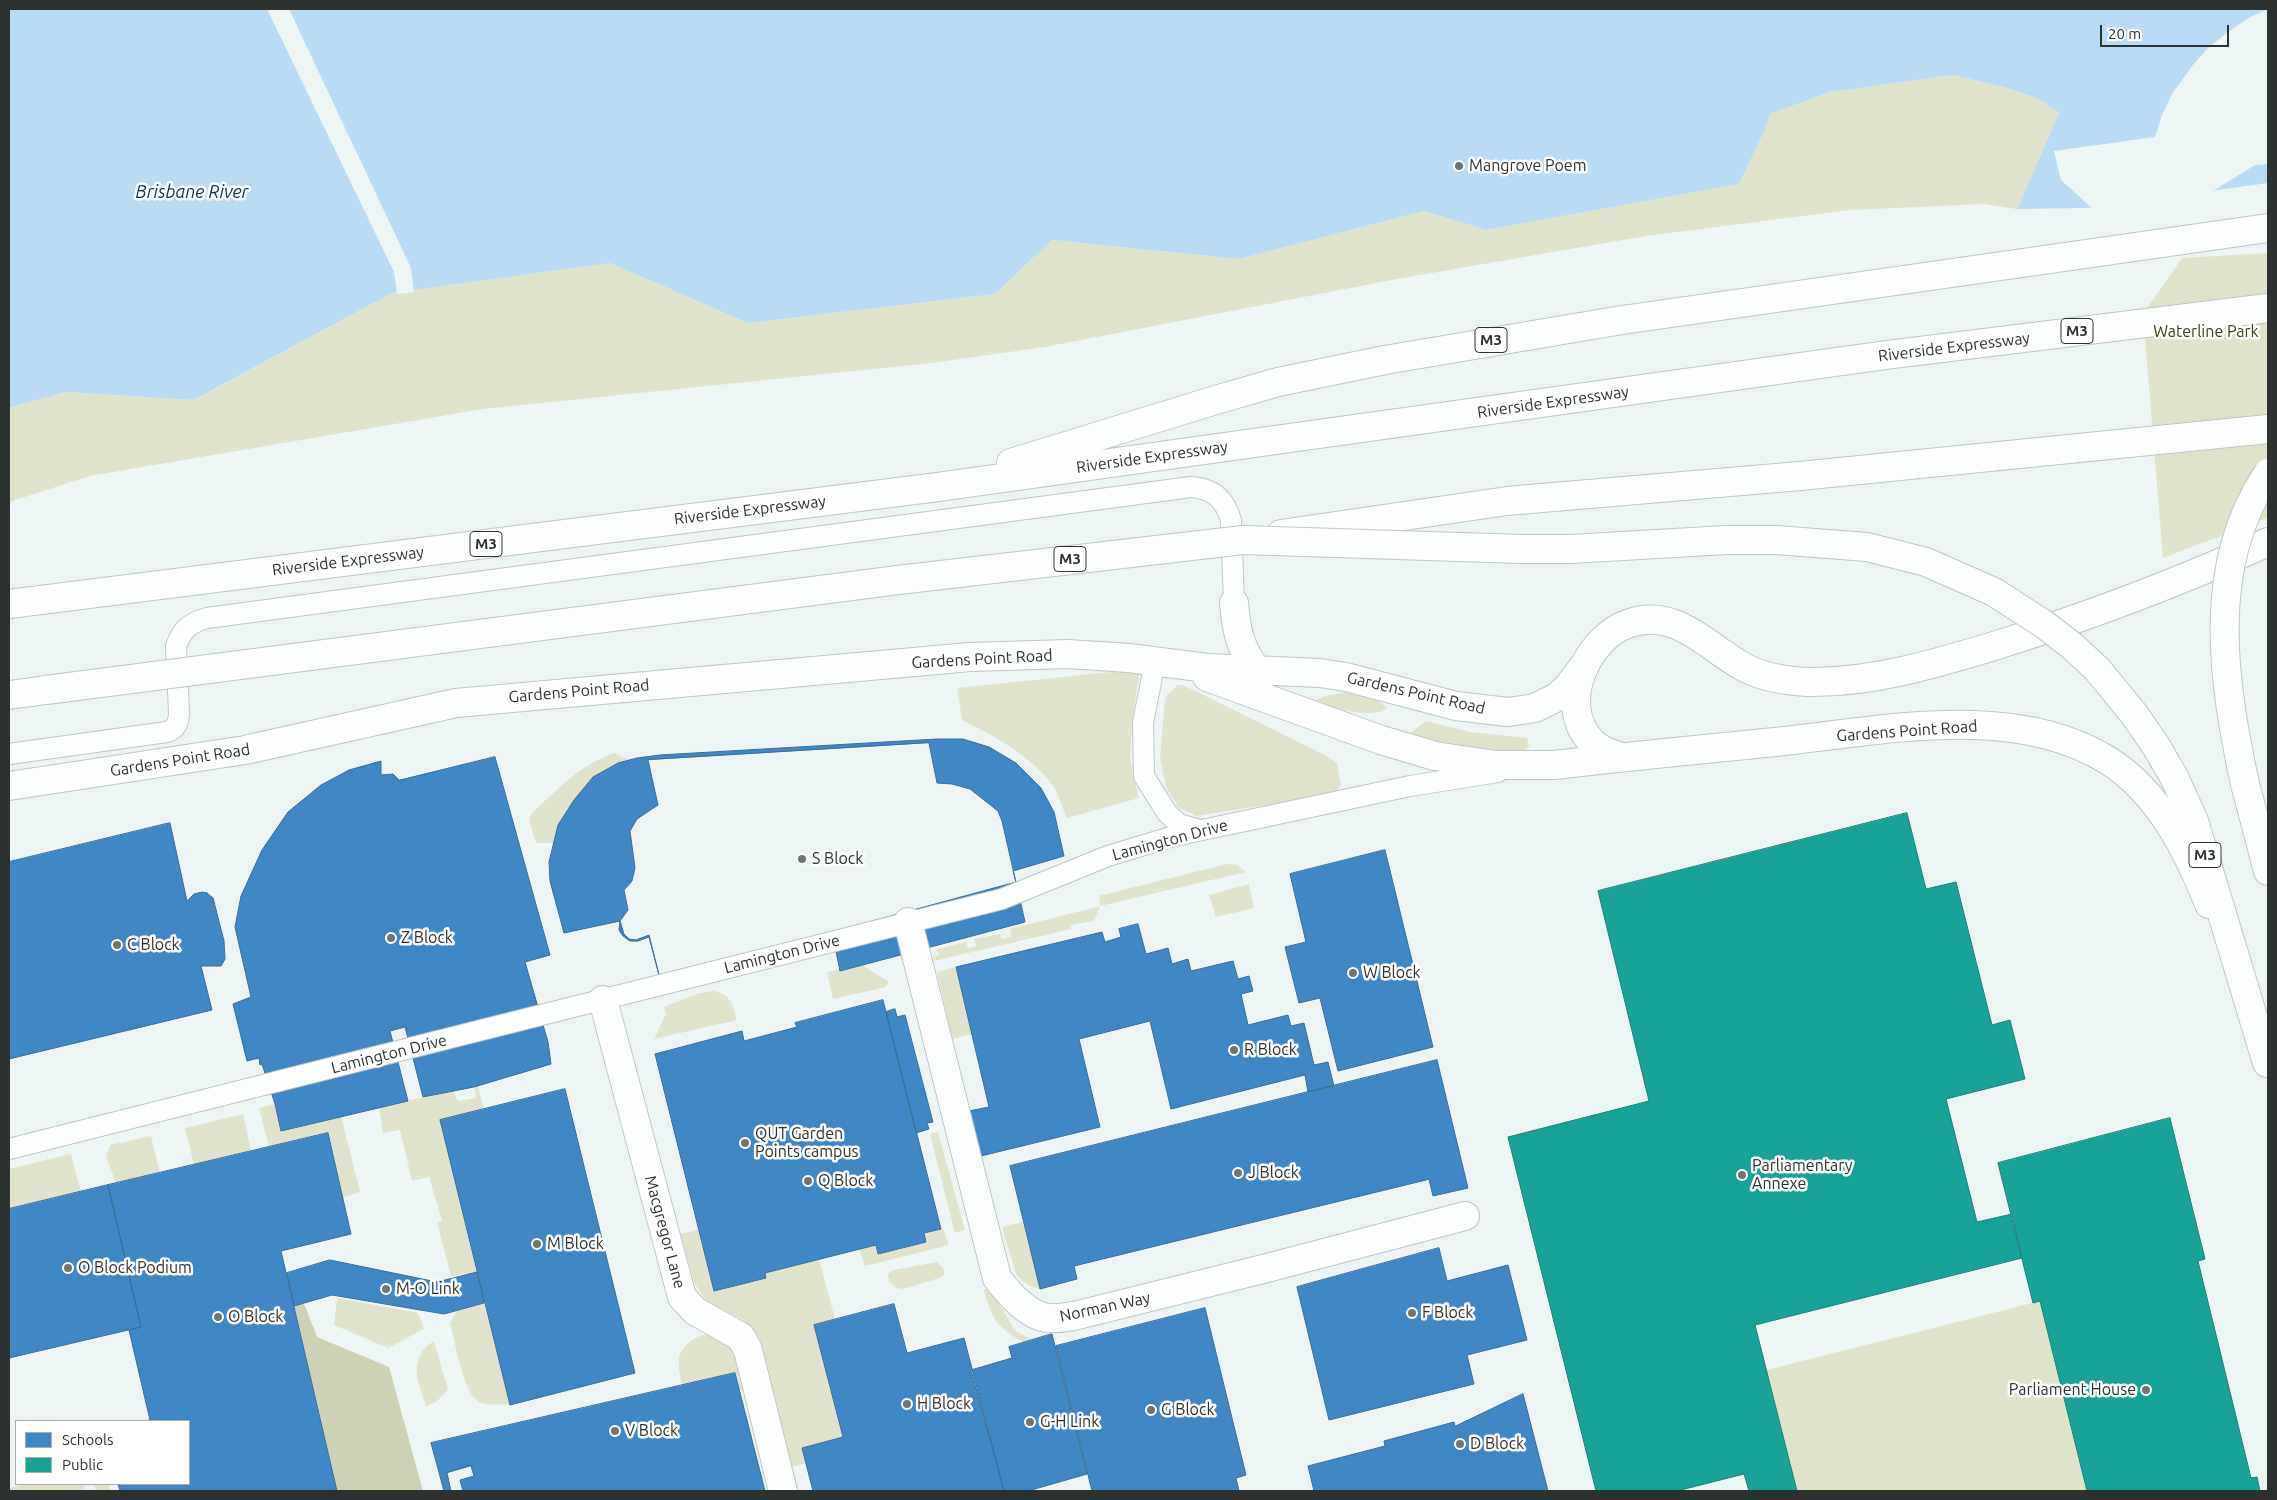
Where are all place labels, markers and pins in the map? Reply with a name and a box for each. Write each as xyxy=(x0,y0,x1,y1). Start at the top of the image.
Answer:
place label: Mangrove Poem xyxy=(1469,156,1587,176)
marker: Mangrove Poem xyxy=(1453,160,1465,172)
place label: S Block xyxy=(812,849,863,869)
marker: S Block xyxy=(796,853,808,865)
place label: Z Block xyxy=(401,928,453,948)
marker: Z Block xyxy=(385,932,397,944)
place label: C Block xyxy=(127,935,180,955)
marker: C Block xyxy=(111,939,123,951)
place label: W Block xyxy=(1363,963,1421,983)
marker: W Block xyxy=(1347,967,1359,979)
place label: R Block xyxy=(1244,1040,1297,1060)
marker: R Block xyxy=(1228,1044,1240,1056)
place label: QUT Garden Points campus xyxy=(755,1124,859,1162)
marker: QUT Garden Points campus xyxy=(739,1137,751,1149)
place label: Parliamentary Annexe xyxy=(1752,1156,1852,1194)
place label: J Block xyxy=(1248,1163,1299,1183)
marker: J Block xyxy=(1232,1167,1244,1179)
marker: Parliamentary Annexe xyxy=(1736,1169,1748,1181)
place label: Q Block xyxy=(818,1171,873,1191)
marker: Q Block xyxy=(802,1175,814,1187)
place label: M Block xyxy=(547,1234,604,1254)
marker: M Block xyxy=(531,1238,543,1250)
place label: O Block Podium xyxy=(78,1258,192,1278)
marker: O Block Podium xyxy=(62,1262,74,1274)
place label: M-O Link xyxy=(396,1279,460,1299)
marker: M-O Link xyxy=(380,1283,392,1295)
place label: F Block xyxy=(1422,1303,1473,1323)
place label: O Block xyxy=(228,1307,283,1327)
marker: F Block xyxy=(1406,1307,1418,1319)
marker: O Block xyxy=(212,1311,224,1323)
place label: Parliament House xyxy=(2009,1380,2136,1400)
marker: Parliament House xyxy=(2140,1384,2152,1396)
place label: H Block xyxy=(917,1394,971,1414)
marker: H Block xyxy=(901,1398,913,1410)
place label: G Block xyxy=(1161,1400,1215,1420)
marker: G Block xyxy=(1145,1404,1157,1416)
place label: G-H Link xyxy=(1040,1412,1099,1432)
marker: G-H Link xyxy=(1024,1416,1036,1428)
place label: V Block xyxy=(625,1421,678,1441)
marker: V Block xyxy=(609,1425,621,1437)
place label: D Block xyxy=(1470,1434,1524,1454)
marker: D Block xyxy=(1454,1438,1466,1450)

